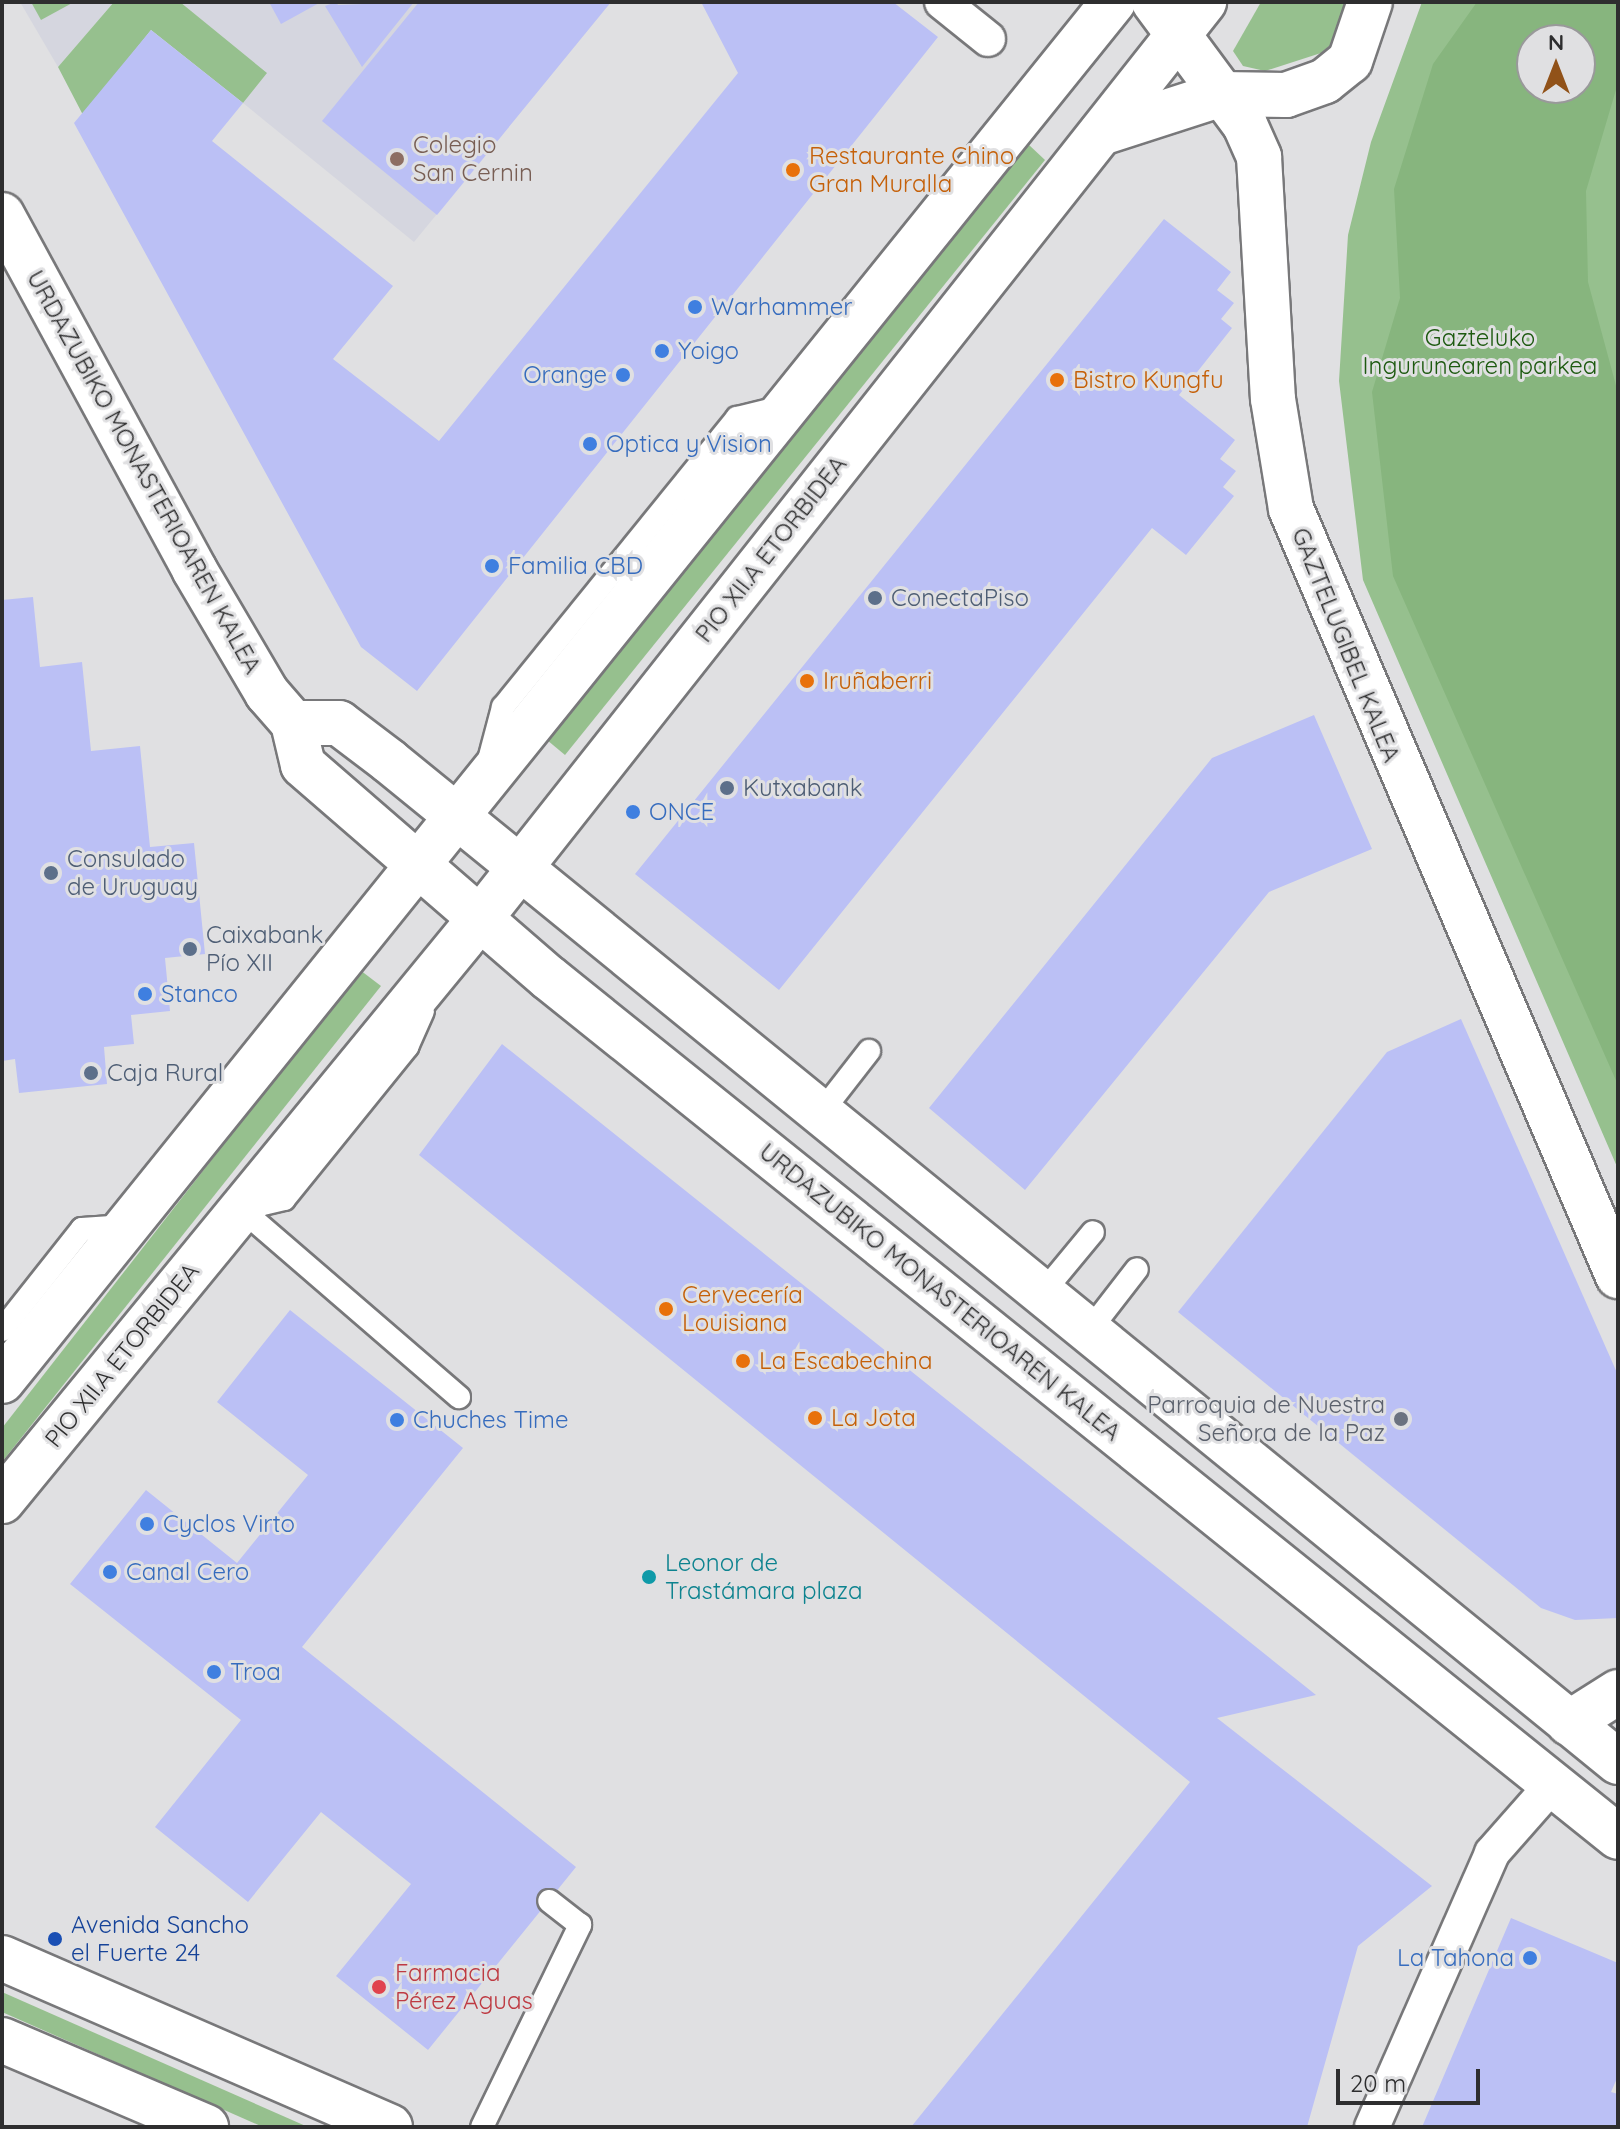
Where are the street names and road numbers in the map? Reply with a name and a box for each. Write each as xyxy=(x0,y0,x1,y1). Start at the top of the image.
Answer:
street label: URDAZUBIKO MONASTERIOAREN KALEA xyxy=(21,265,267,679)
street label: PIO XII.A ETORBIDEA xyxy=(689,450,853,648)
street label: GAZTELUGIBEL KALEA xyxy=(1286,524,1406,766)
street label: URDAZUBIKO MONASTERIOAREN KALEA xyxy=(754,1137,1126,1447)
street label: PIO XII.A ETORBIDEA xyxy=(39,1257,205,1453)

